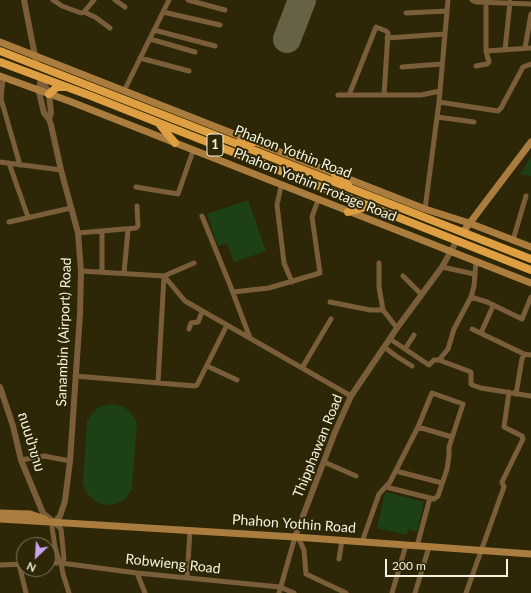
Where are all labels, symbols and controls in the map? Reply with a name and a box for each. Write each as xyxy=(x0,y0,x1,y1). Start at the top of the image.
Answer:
street label: Phahon Yothin Road xyxy=(232,122,354,182)
road number: 1 xyxy=(207,134,223,156)
street label: Phahon Yothin Frotage Road xyxy=(231,145,399,225)
street label: Sanambin (Airport) Road xyxy=(53,257,75,407)
street label: Thipphawan Road xyxy=(290,392,346,500)
street label: ถนนป่าขาม xyxy=(14,410,48,474)
street label: Phahon Yothin Road xyxy=(232,511,356,537)
north arrow xyxy=(16,537,56,577)
street label: Robwieng Road xyxy=(125,551,221,577)
scale bar xyxy=(387,551,510,577)
text: 200 m xyxy=(392,558,426,573)
text: N xyxy=(25,560,38,575)

